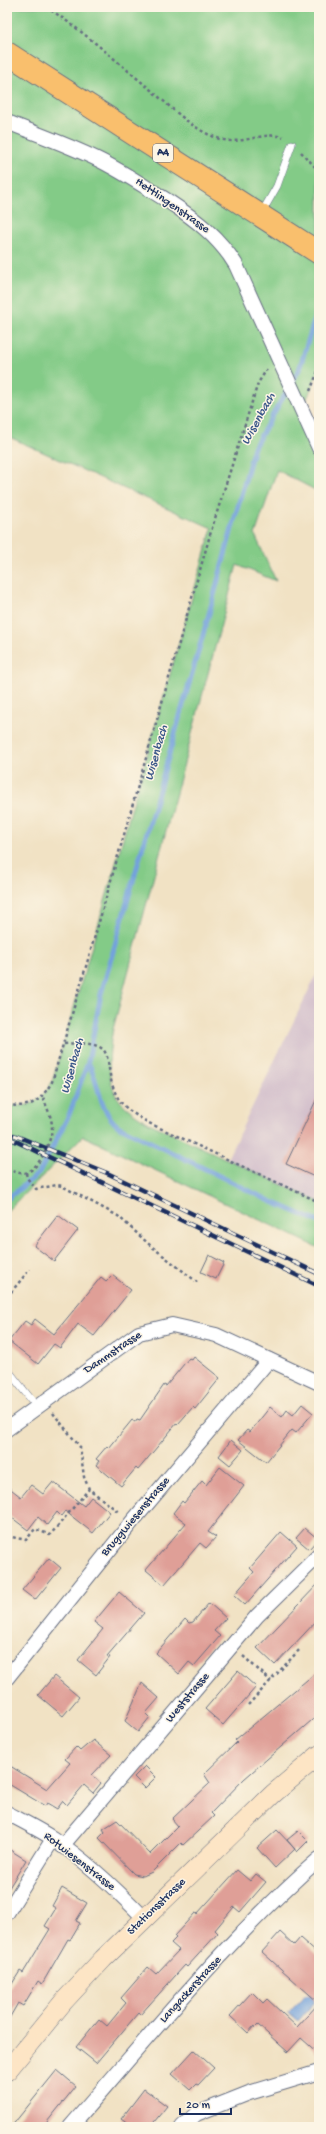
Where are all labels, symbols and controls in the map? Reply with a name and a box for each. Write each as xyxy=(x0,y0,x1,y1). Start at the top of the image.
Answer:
road number: A4 xyxy=(153,144,173,162)
street label: Hettlingenstrasse xyxy=(132,175,213,237)
water label: Wisenbach xyxy=(239,390,280,448)
water label: Wisenbach xyxy=(142,723,172,782)
water label: Wisenbach xyxy=(58,1036,88,1095)
street label: Dammstrasse xyxy=(81,1328,145,1378)
street label: Bruggwiesenstrasse xyxy=(98,1474,174,1560)
street label: Weststrasse xyxy=(163,1670,213,1726)
street label: Rotwiesenstrasse xyxy=(40,1830,118,1895)
street label: Stationsstrasse xyxy=(125,1875,190,1939)
street label: Langackerstrasse xyxy=(157,1953,225,2026)
scale bar xyxy=(180,2090,231,2116)
text: 20 m xyxy=(186,2099,211,2113)

